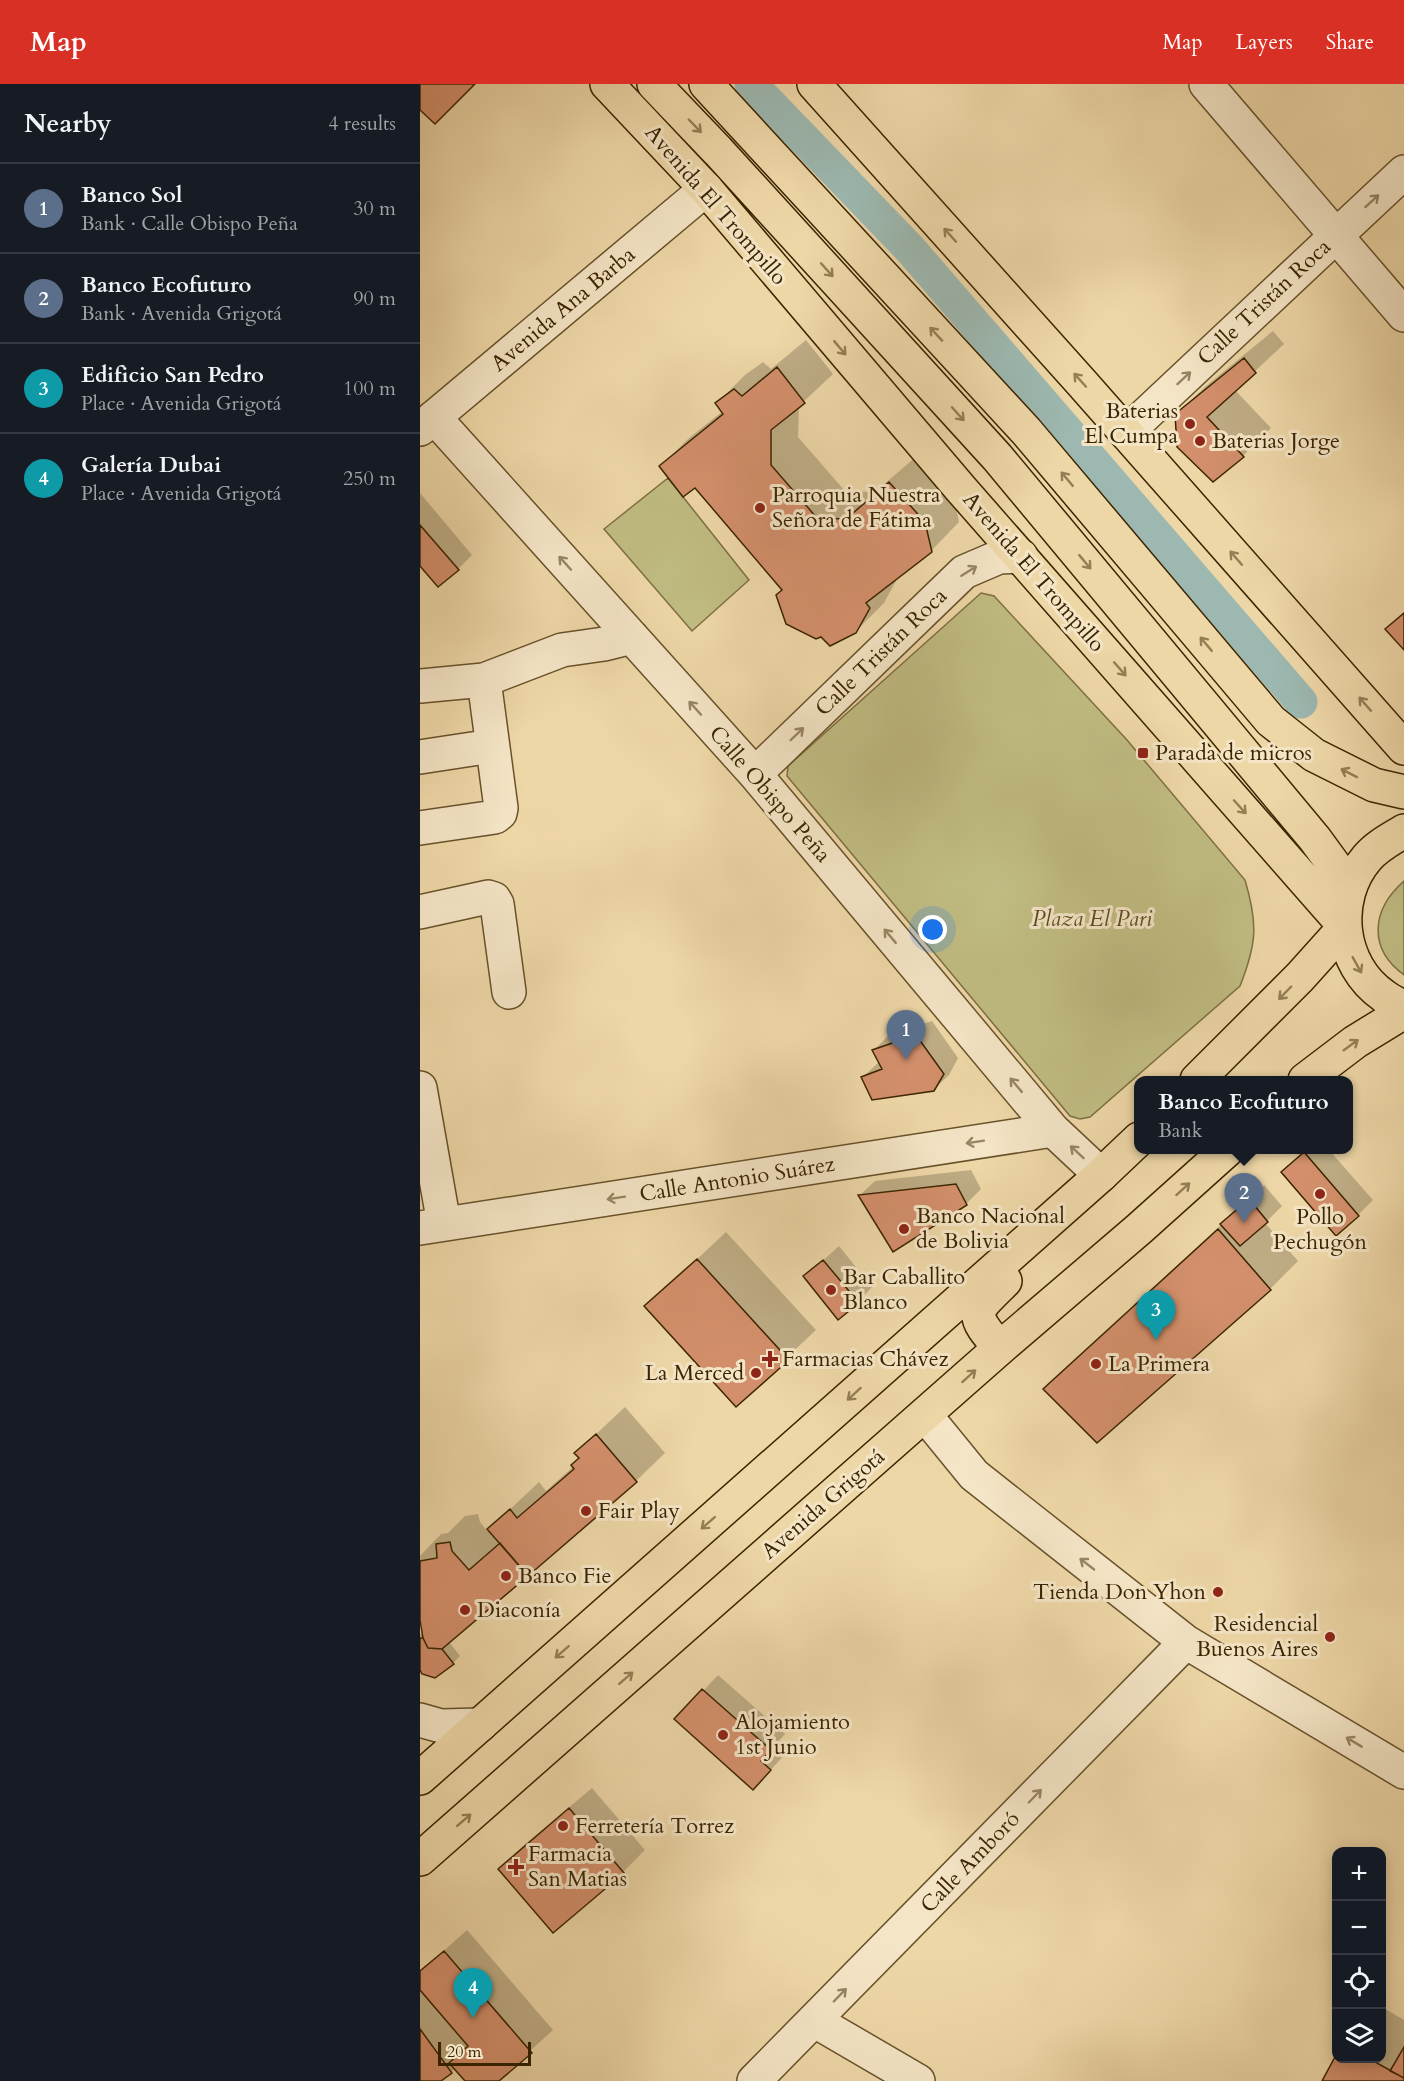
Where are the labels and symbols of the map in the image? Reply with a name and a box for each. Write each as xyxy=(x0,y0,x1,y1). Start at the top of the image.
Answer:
street label: Avenida El Trompillo xyxy=(638,118,794,292)
one-way arrow xyxy=(688,119,702,134)
one-way arrow xyxy=(1364,194,1379,208)
one-way arrow xyxy=(943,228,957,243)
street label: Calle Tristán Roca xyxy=(1191,232,1338,372)
street label: Avenida Ana Barba xyxy=(484,239,642,378)
one-way arrow xyxy=(819,262,833,277)
one-way arrow xyxy=(930,327,944,342)
one-way arrow xyxy=(834,340,847,356)
one-way arrow xyxy=(1176,371,1191,385)
one-way arrow xyxy=(1073,373,1087,388)
place label: Baterias El Cumpa xyxy=(1084,396,1178,451)
one-way arrow xyxy=(951,407,965,422)
marker: Baterias El Cumpa xyxy=(1183,417,1197,431)
place label: Baterias Jorge xyxy=(1212,426,1340,456)
marker: Baterias Jorge xyxy=(1193,434,1207,448)
one-way arrow xyxy=(1060,471,1073,487)
place label: Parroquia Nuestra Señora de Fátima xyxy=(772,480,941,535)
street label: Avenida El Trompillo xyxy=(956,485,1112,659)
marker: Parroquia Nuestra Señora de Fátima xyxy=(753,501,767,515)
one-way arrow xyxy=(1229,551,1243,566)
one-way arrow xyxy=(1078,554,1091,570)
one-way arrow xyxy=(558,556,572,571)
one-way arrow xyxy=(960,564,977,577)
street label: Calle Tristán Roca xyxy=(808,581,954,723)
one-way arrow xyxy=(1199,637,1213,652)
one-way arrow xyxy=(1113,662,1127,677)
one-way arrow xyxy=(1358,697,1372,712)
one-way arrow xyxy=(688,701,702,716)
street label: Calle Obispo Peña xyxy=(702,719,838,869)
one-way arrow xyxy=(789,726,804,741)
place label: Parada de micros xyxy=(1155,738,1312,768)
marker: Parada de micros xyxy=(1136,746,1150,760)
one-way arrow xyxy=(1341,766,1359,778)
one-way arrow xyxy=(1233,799,1247,814)
park label: Plaza El Pari xyxy=(1032,904,1153,934)
your location xyxy=(918,915,947,944)
one-way arrow xyxy=(884,928,897,944)
one-way arrow xyxy=(1352,956,1364,973)
one-way arrow xyxy=(1277,986,1292,1001)
pin: 1 xyxy=(886,1010,926,1060)
one-way arrow xyxy=(1343,1039,1359,1051)
one-way arrow xyxy=(1009,1078,1023,1093)
one-way arrow xyxy=(965,1137,985,1148)
one-way arrow xyxy=(1070,1145,1085,1159)
street label: Calle Antonio Suárez xyxy=(637,1149,837,1209)
pin: 2 xyxy=(1224,1174,1264,1223)
one-way arrow xyxy=(1175,1182,1190,1196)
marker: Pollo Pechugón xyxy=(1313,1187,1327,1201)
one-way arrow xyxy=(607,1192,627,1203)
place label: Banco Nacional de Bolivia xyxy=(916,1201,1065,1256)
place label: Pollo Pechugón xyxy=(1273,1202,1367,1257)
marker: Banco Nacional de Bolivia xyxy=(897,1222,911,1236)
place label: Bar Caballito Blanco xyxy=(843,1262,965,1317)
marker: Bar Caballito Blanco xyxy=(824,1283,838,1297)
pin: 3 xyxy=(1136,1290,1176,1340)
place label: Farmacias Chávez xyxy=(782,1344,949,1374)
place label: La Primera xyxy=(1108,1349,1211,1379)
marker: Farmacias Chávez xyxy=(763,1352,777,1366)
marker: La Primera xyxy=(1089,1357,1103,1371)
place label: La Merced xyxy=(645,1358,744,1388)
marker: La Merced xyxy=(749,1366,763,1380)
one-way arrow xyxy=(961,1369,976,1383)
one-way arrow xyxy=(847,1387,862,1401)
street label: Avenida Grigotá xyxy=(755,1442,892,1566)
place label: Fair Play xyxy=(598,1496,680,1526)
marker: Fair Play xyxy=(579,1504,593,1518)
one-way arrow xyxy=(701,1516,716,1530)
one-way arrow xyxy=(1080,1558,1096,1571)
place label: Banco Fie xyxy=(518,1561,612,1591)
marker: Banco Fie xyxy=(499,1569,513,1583)
place label: Tienda Don Yhon xyxy=(1033,1577,1206,1607)
marker: Tienda Don Yhon xyxy=(1211,1585,1225,1599)
place label: Diaconía xyxy=(477,1595,561,1625)
marker: Diaconía xyxy=(458,1603,472,1617)
place label: Residencial Buenos Aires xyxy=(1196,1609,1318,1664)
marker: Residencial Buenos Aires xyxy=(1323,1630,1337,1644)
one-way arrow xyxy=(555,1645,570,1659)
one-way arrow xyxy=(618,1671,633,1685)
place label: Alojamiento 1st Junio xyxy=(735,1707,850,1762)
marker: Alojamiento 1st Junio xyxy=(716,1728,730,1742)
one-way arrow xyxy=(1346,1736,1363,1748)
one-way arrow xyxy=(1028,1788,1042,1803)
street label: Calle Amboró xyxy=(914,1804,1026,1920)
place label: Ferretería Torrez xyxy=(575,1811,734,1841)
one-way arrow xyxy=(456,1813,471,1827)
marker: Ferretería Torrez xyxy=(556,1819,570,1833)
place label: Farmacia San Matias xyxy=(528,1839,627,1894)
marker: Farmacia San Matias xyxy=(509,1860,523,1874)
pin: 4 xyxy=(454,1968,492,2018)
one-way arrow xyxy=(832,1988,847,2003)
scale bar xyxy=(438,2039,531,2066)

